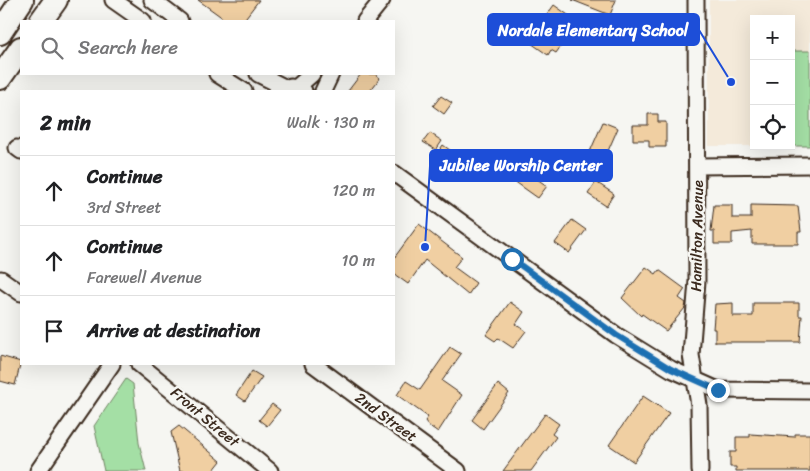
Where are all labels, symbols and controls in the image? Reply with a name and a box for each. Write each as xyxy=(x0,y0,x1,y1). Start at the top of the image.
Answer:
callout: Nordale Elementary School xyxy=(488,14,699,45)
map controls xyxy=(750,15,795,150)
button: + xyxy=(750,15,795,60)
text: Nordale Elementary School xyxy=(497,16,690,45)
search box xyxy=(20,20,395,75)
text: Search here xyxy=(78,31,178,64)
icon: search xyxy=(38,34,66,62)
button: − xyxy=(750,60,795,105)
text: 2 min xyxy=(40,104,91,142)
button: locate xyxy=(750,105,795,150)
text: Walk · 130 m xyxy=(287,108,375,137)
callout: Jubilee Worship Center xyxy=(430,150,612,181)
text: Jubilee Worship Center xyxy=(439,151,604,180)
text: Continue xyxy=(87,160,163,193)
text: 120 m xyxy=(332,176,375,205)
icon: ahead xyxy=(40,177,68,205)
street label: Hamilton Avenue xyxy=(683,180,711,292)
text: 3rd Street xyxy=(87,193,161,222)
text: Continue xyxy=(87,230,163,263)
text: 10 m xyxy=(342,246,375,275)
icon: ahead xyxy=(40,247,68,275)
route start xyxy=(501,248,524,271)
text: Farewell Avenue xyxy=(87,263,202,292)
text: Arrive at destination xyxy=(87,314,260,347)
icon: arrive xyxy=(40,317,68,345)
route end xyxy=(707,379,730,402)
street label: Front Street xyxy=(165,380,246,454)
street label: 2nd Street xyxy=(349,385,423,449)

